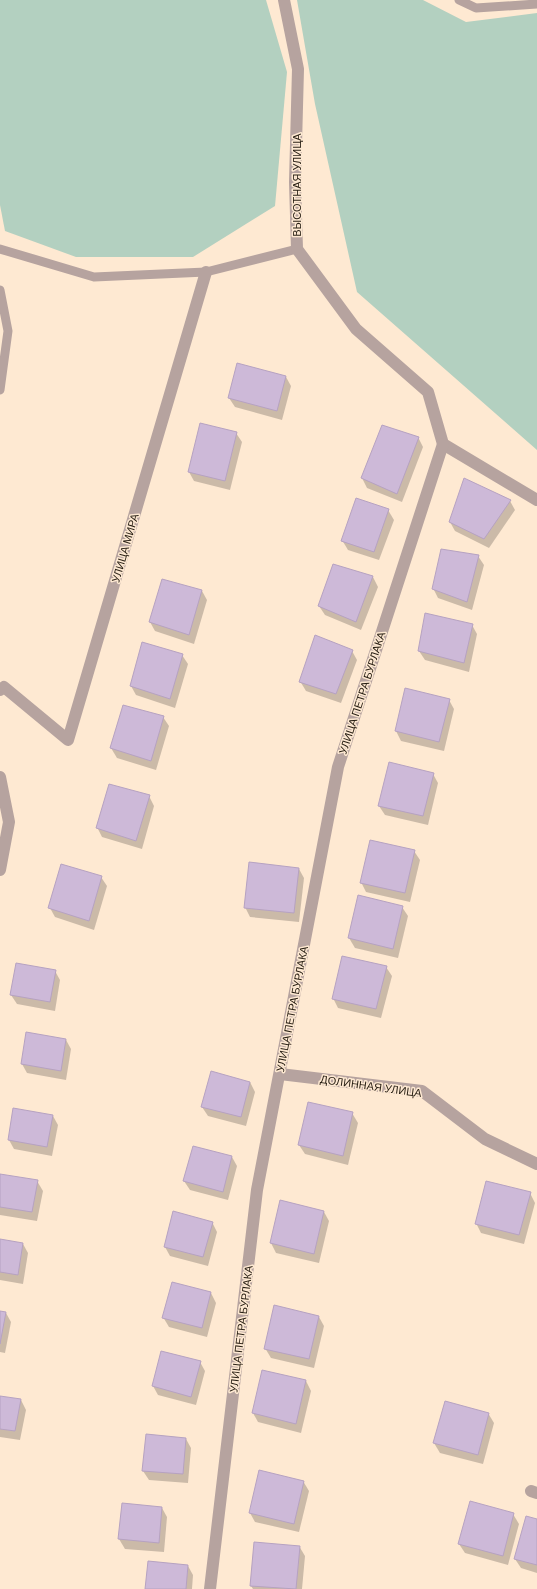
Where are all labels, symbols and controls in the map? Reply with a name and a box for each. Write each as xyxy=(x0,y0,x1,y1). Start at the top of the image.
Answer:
street label: ВЫСОТНАЯ УЛИЦА xyxy=(290,133,304,237)
street label: УЛИЦА МИРА xyxy=(108,511,142,584)
street label: УЛИЦА ПЕТРА БУРЛАКА xyxy=(336,629,389,756)
street label: УЛИЦА ПЕТРА БУРЛАКА xyxy=(273,944,311,1073)
street label: ДОЛИННАЯ УЛИЦА xyxy=(319,1072,423,1100)
street label: УЛИЦА ПЕТРА БУРЛАКА xyxy=(226,1264,256,1393)

